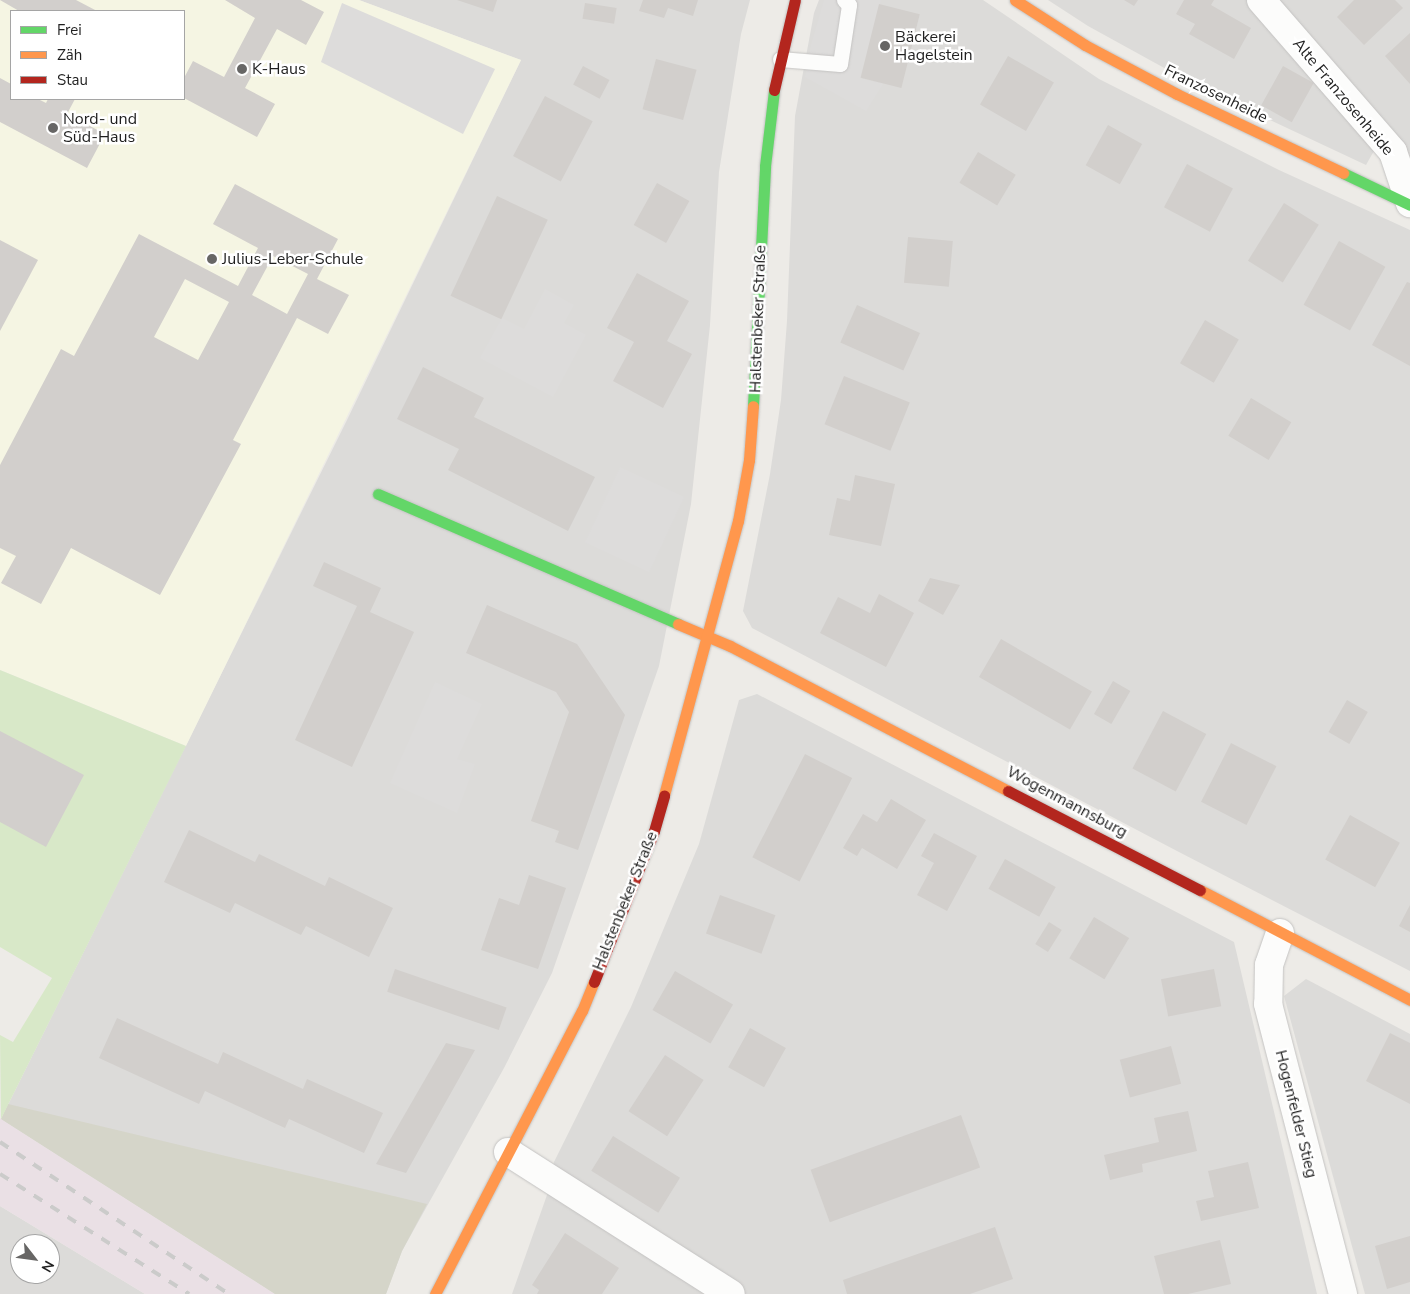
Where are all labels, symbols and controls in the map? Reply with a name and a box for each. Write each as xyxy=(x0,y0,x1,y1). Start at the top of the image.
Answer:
legend xyxy=(10,10,185,100)
text: Frei xyxy=(57,20,82,40)
place label: Bäckerei Hagelstein xyxy=(895,27,973,65)
street label: Alte Franzosenheide xyxy=(1288,35,1398,159)
marker: Bäckerei Hagelstein xyxy=(879,40,891,52)
text: Zäh xyxy=(57,45,82,65)
place label: K-Haus xyxy=(252,59,306,79)
street label: Franzosenheide xyxy=(1161,61,1271,127)
marker: K-Haus xyxy=(236,63,248,75)
text: Stau xyxy=(57,70,88,90)
place label: Nord- und Süd-Haus xyxy=(63,109,137,147)
marker: Nord- und Süd-Haus xyxy=(47,122,59,134)
street label: Halstenbeker Straße xyxy=(746,245,770,393)
place label: Julius-Leber-Schule xyxy=(222,249,363,269)
marker: Julius-Leber-Schule xyxy=(206,253,218,265)
street label: Wogenmannsburg xyxy=(1003,762,1131,842)
street label: Halstenbeker Straße xyxy=(588,829,662,973)
street label: Hogenfelder Stieg xyxy=(1271,1048,1321,1180)
north arrow xyxy=(10,1234,60,1284)
text: N xyxy=(37,1257,58,1276)

